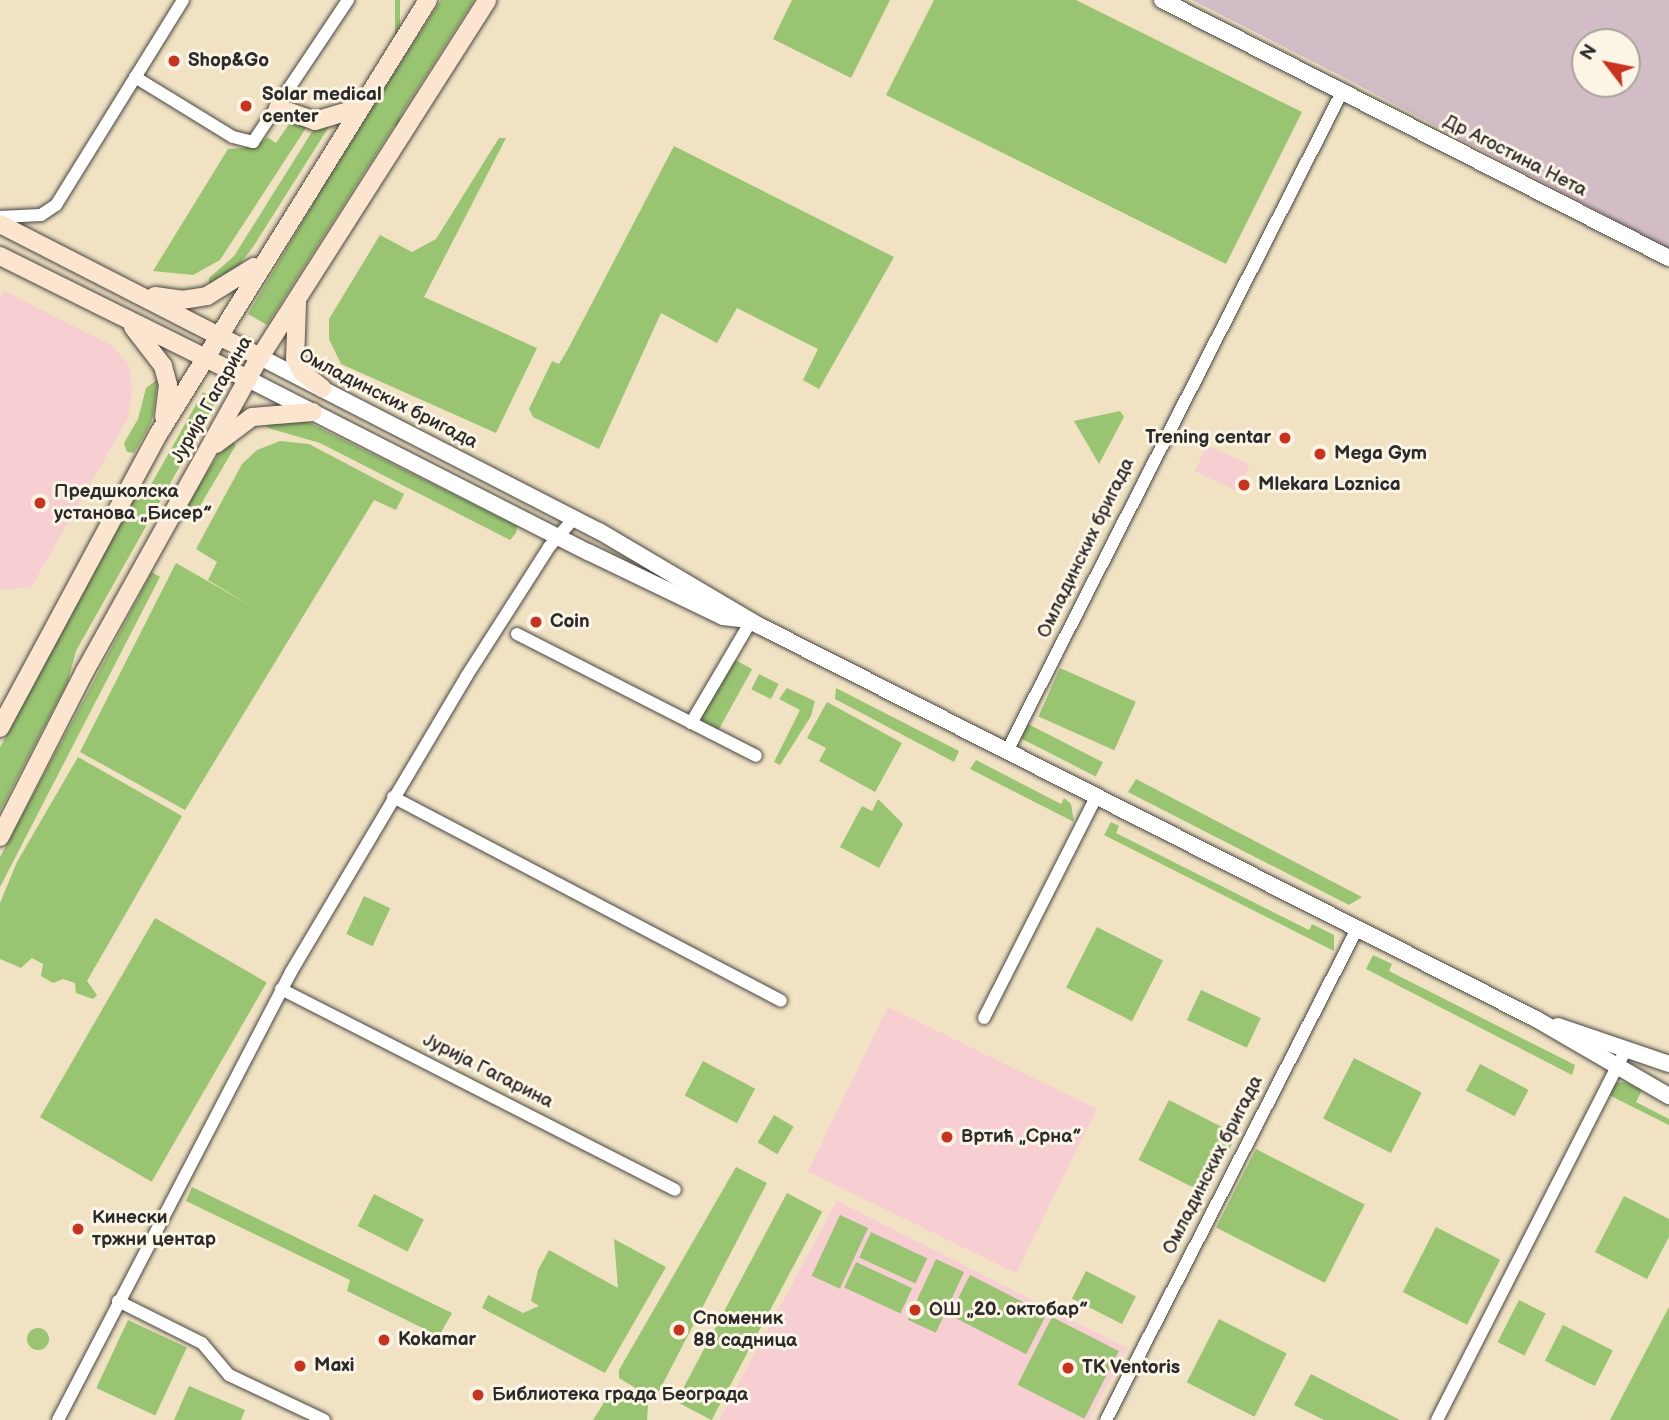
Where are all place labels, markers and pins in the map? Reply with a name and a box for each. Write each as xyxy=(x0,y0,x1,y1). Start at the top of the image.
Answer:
place label: Shop&Go xyxy=(188,50,269,72)
marker: Shop&Go xyxy=(166,53,182,69)
place label: Solar medical center xyxy=(262,84,382,128)
marker: Solar medical center xyxy=(236,96,256,116)
place label: Trening centar xyxy=(1145,427,1271,449)
marker: Trening centar xyxy=(1277,430,1293,446)
place label: Mega Gym xyxy=(1334,443,1427,465)
marker: Mega Gym xyxy=(1312,446,1328,462)
place label: Mlekara Loznica xyxy=(1258,474,1401,496)
marker: Mlekara Loznica xyxy=(1236,477,1252,493)
place label: Предшколска установа „Бисер” xyxy=(54,481,212,525)
marker: Предшколска установа „Бисер” xyxy=(32,495,48,511)
place label: Coin xyxy=(550,611,590,633)
marker: Coin xyxy=(528,614,544,630)
place label: Вртић „Срна” xyxy=(961,1126,1082,1148)
marker: Вртић „Срна” xyxy=(939,1129,955,1145)
place label: Кинески тржни центар xyxy=(92,1207,216,1251)
marker: Кинески тржни центар xyxy=(70,1221,86,1237)
place label: ОШ „20. октобар” xyxy=(929,1299,1088,1321)
marker: ОШ „20. октобар” xyxy=(907,1302,923,1318)
place label: Споменик 88 садница xyxy=(693,1308,797,1352)
marker: Споменик 88 садница xyxy=(671,1322,687,1338)
place label: Kokamar xyxy=(398,1329,476,1351)
marker: Kokamar xyxy=(376,1332,392,1348)
place label: Maxi xyxy=(314,1355,354,1377)
place label: TK Ventoris xyxy=(1082,1357,1181,1379)
marker: Maxi xyxy=(292,1358,308,1374)
marker: TK Ventoris xyxy=(1060,1360,1076,1376)
place label: Библиотека града Београда xyxy=(492,1384,748,1406)
marker: Библиотека града Београда xyxy=(470,1387,486,1403)

